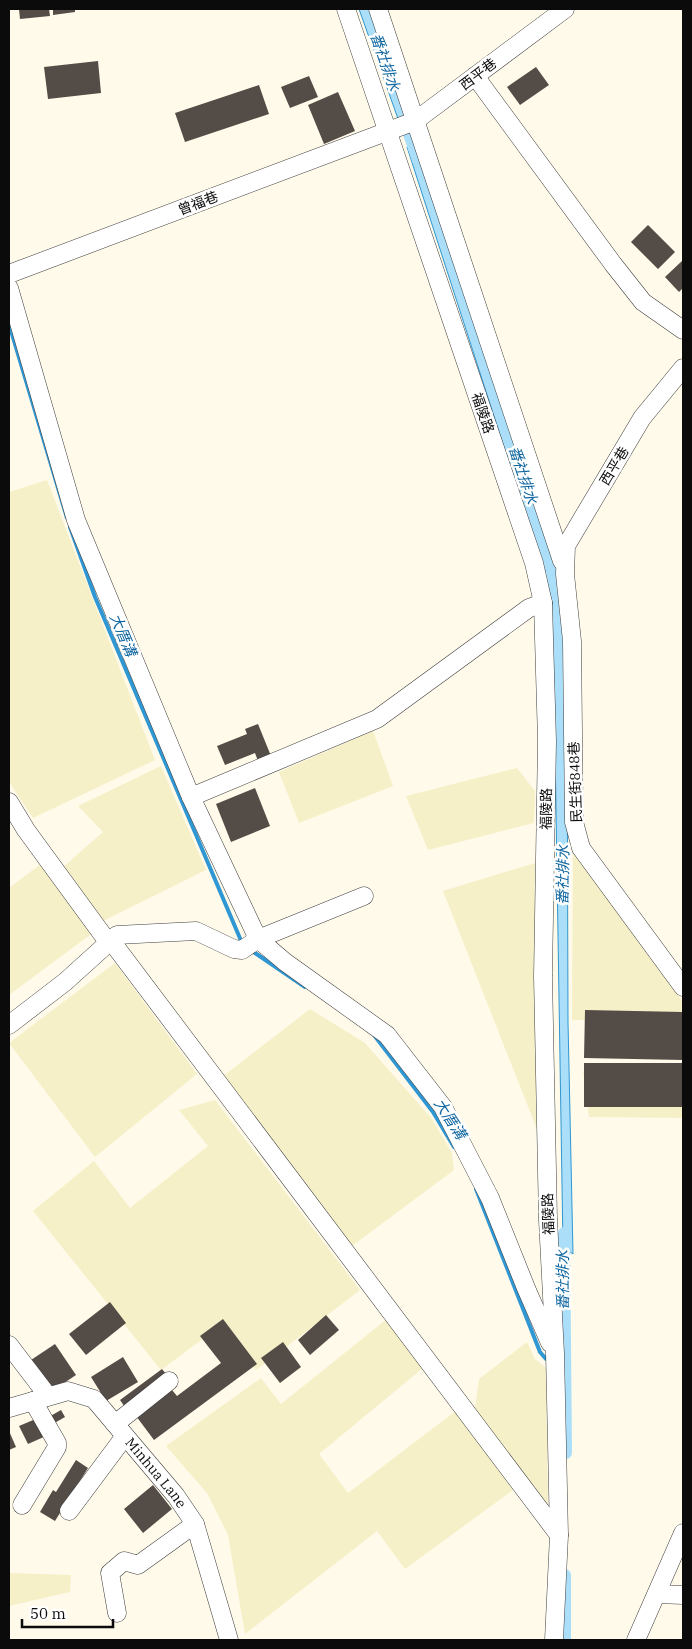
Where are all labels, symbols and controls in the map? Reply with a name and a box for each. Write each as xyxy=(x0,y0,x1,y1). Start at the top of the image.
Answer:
water label: 番社排水 xyxy=(367,30,405,94)
street label: 西平巷 xyxy=(456,54,500,94)
street label: 曾福巷 xyxy=(175,187,221,219)
street label: 福陵路 xyxy=(468,390,498,436)
water label: 番社排水 xyxy=(505,443,542,507)
street label: 西平巷 xyxy=(595,443,633,489)
water label: 大厝溝 xyxy=(106,610,142,661)
street label: 民生街848巷 xyxy=(565,741,585,823)
street label: 福陵路 xyxy=(537,788,555,830)
water label: 番社排水 xyxy=(552,844,573,905)
water label: 大厝溝 xyxy=(430,1095,472,1144)
street label: 福陵路 xyxy=(538,1193,558,1235)
water label: 番社排水 xyxy=(553,1249,572,1310)
street label: Minhua Lane xyxy=(121,1434,191,1511)
scale bar xyxy=(22,1596,114,1628)
text: 50 m xyxy=(30,1604,66,1623)

